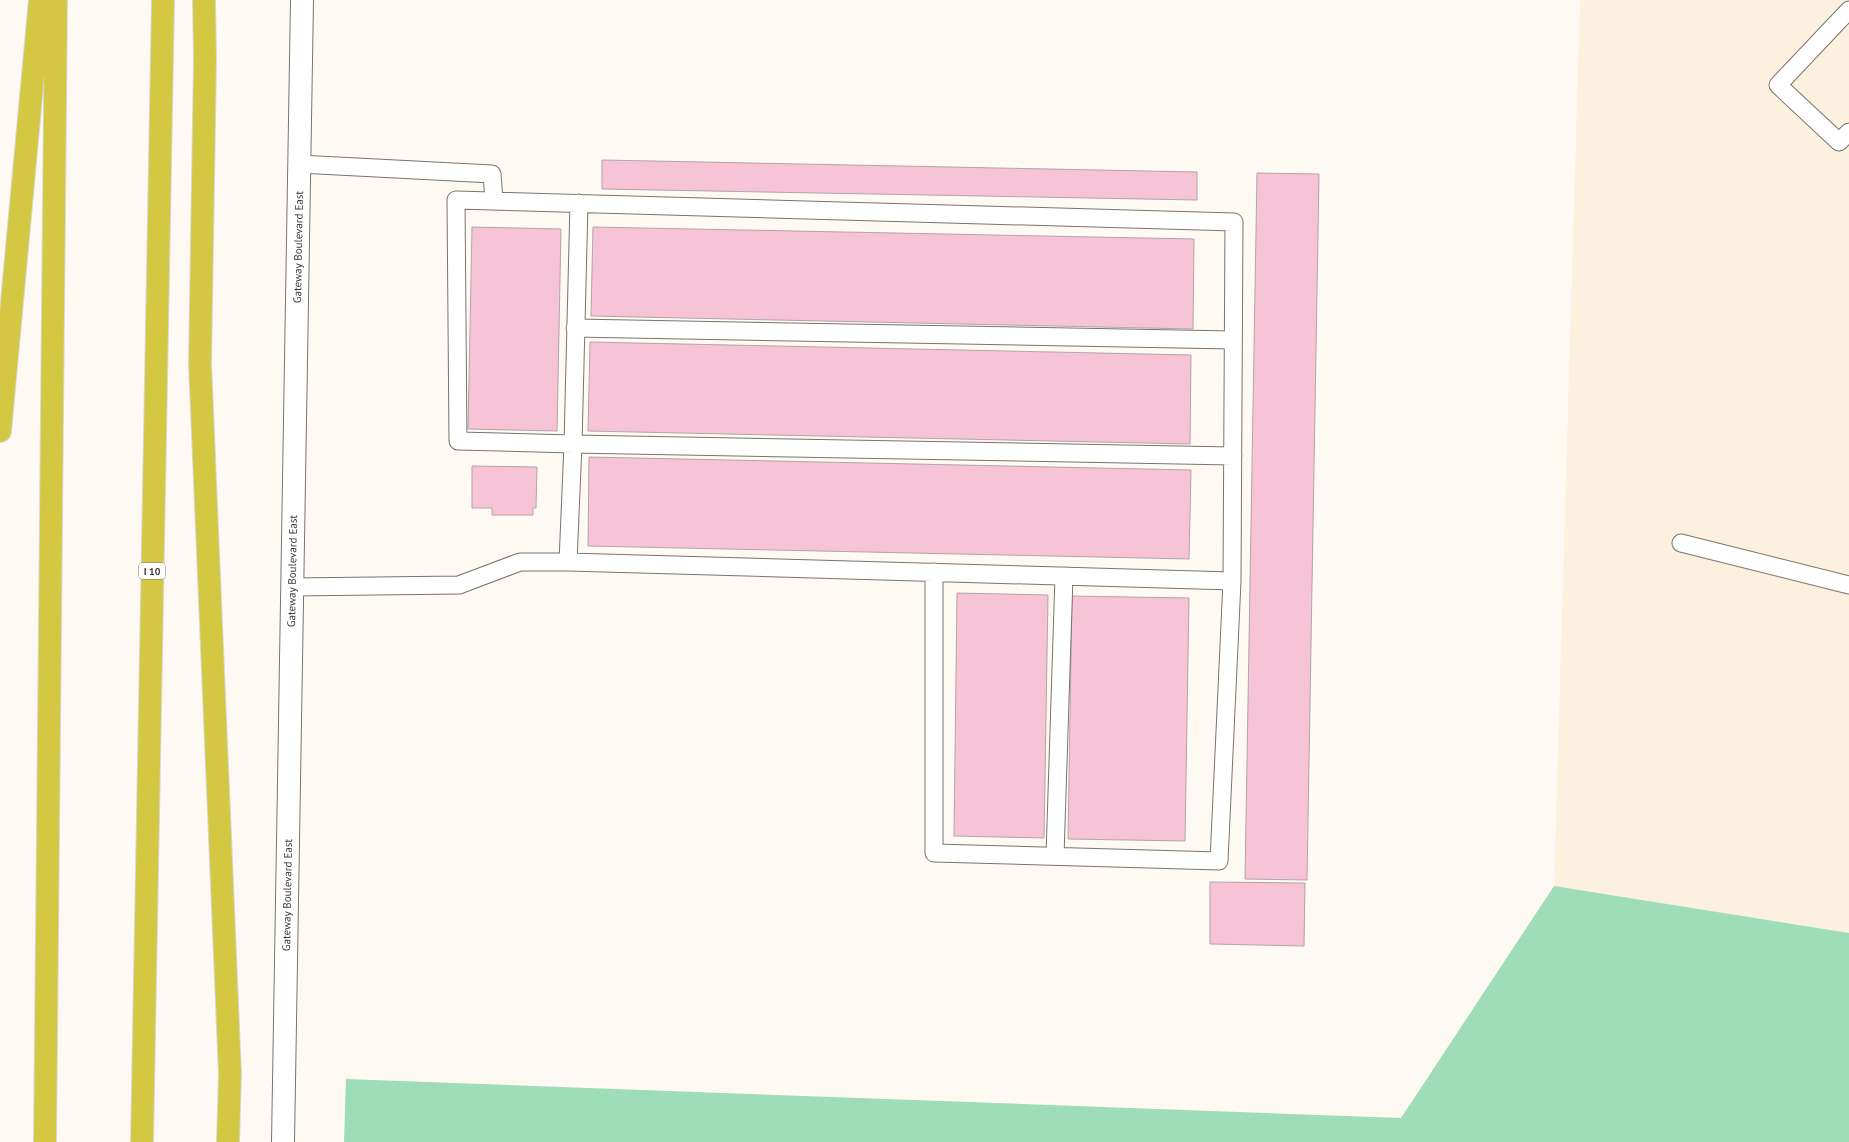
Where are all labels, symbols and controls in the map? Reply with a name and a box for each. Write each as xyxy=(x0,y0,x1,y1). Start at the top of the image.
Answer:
street label: Gateway Boulevard East xyxy=(290,190,306,303)
street label: Gateway Boulevard East xyxy=(284,514,300,627)
road number: I 10 xyxy=(139,563,165,579)
street label: Gateway Boulevard East xyxy=(279,838,295,951)

